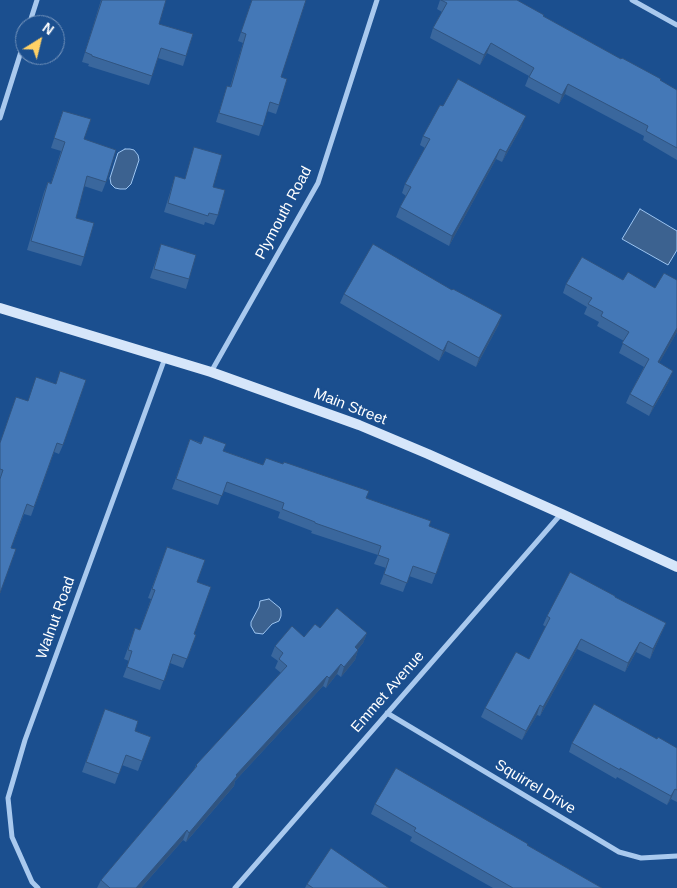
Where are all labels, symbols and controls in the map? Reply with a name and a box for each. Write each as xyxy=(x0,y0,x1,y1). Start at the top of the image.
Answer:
north arrow xyxy=(15,15,65,65)
text: N xyxy=(39,19,57,38)
street label: Plymouth Road xyxy=(252,163,316,263)
street label: Main Street xyxy=(311,385,389,429)
street label: Walnut Road xyxy=(33,574,79,662)
street label: Emmet Avenue xyxy=(348,648,428,736)
street label: Squirrel Drive xyxy=(491,756,579,818)

